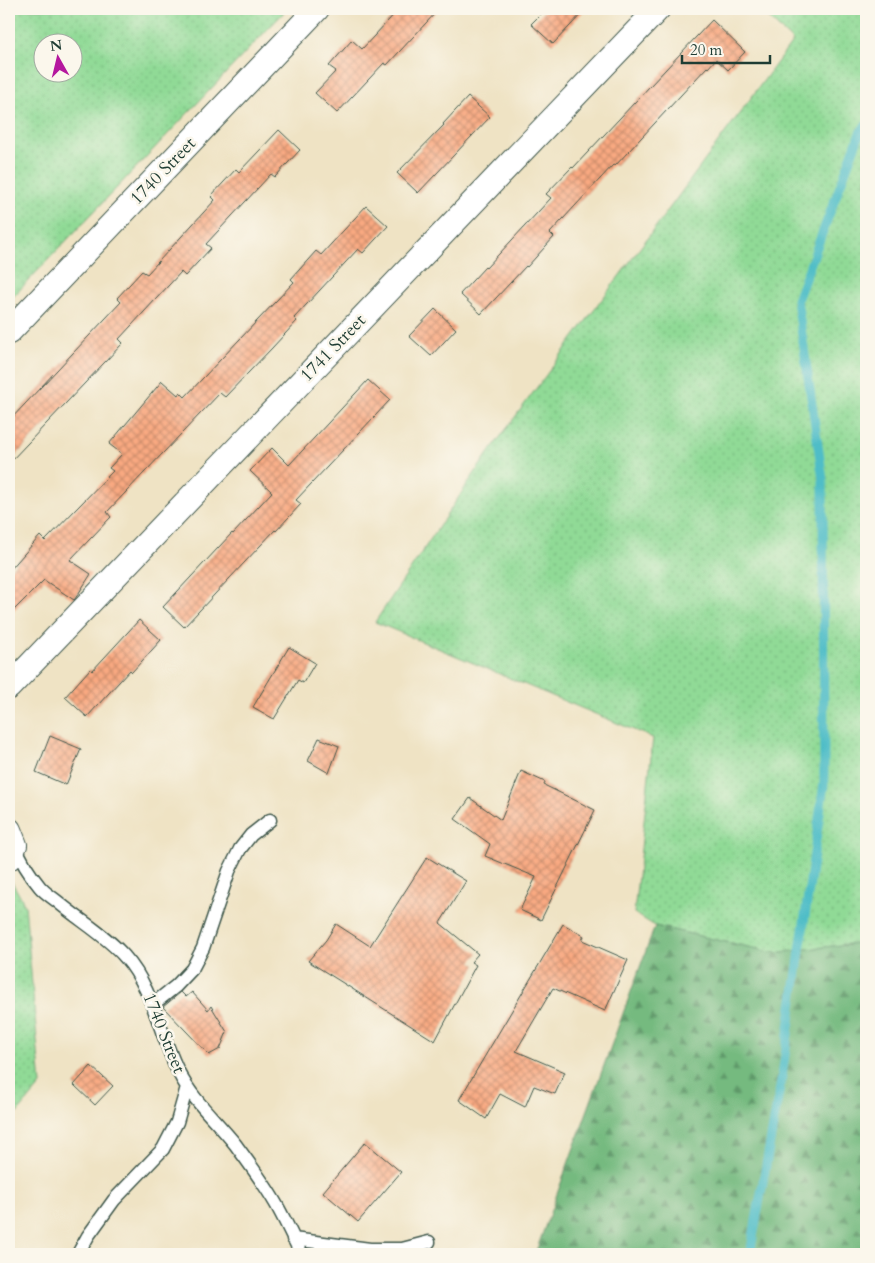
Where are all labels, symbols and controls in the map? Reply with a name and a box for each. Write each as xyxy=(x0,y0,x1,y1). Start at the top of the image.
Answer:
north arrow xyxy=(32,32,82,82)
scale bar xyxy=(682,32,770,64)
text: N xyxy=(49,35,64,56)
text: 20 m xyxy=(690,40,722,60)
street label: 1740 Street xyxy=(124,132,202,210)
street label: 1741 Street xyxy=(294,309,372,387)
street label: 1740 Street xyxy=(136,989,192,1077)

